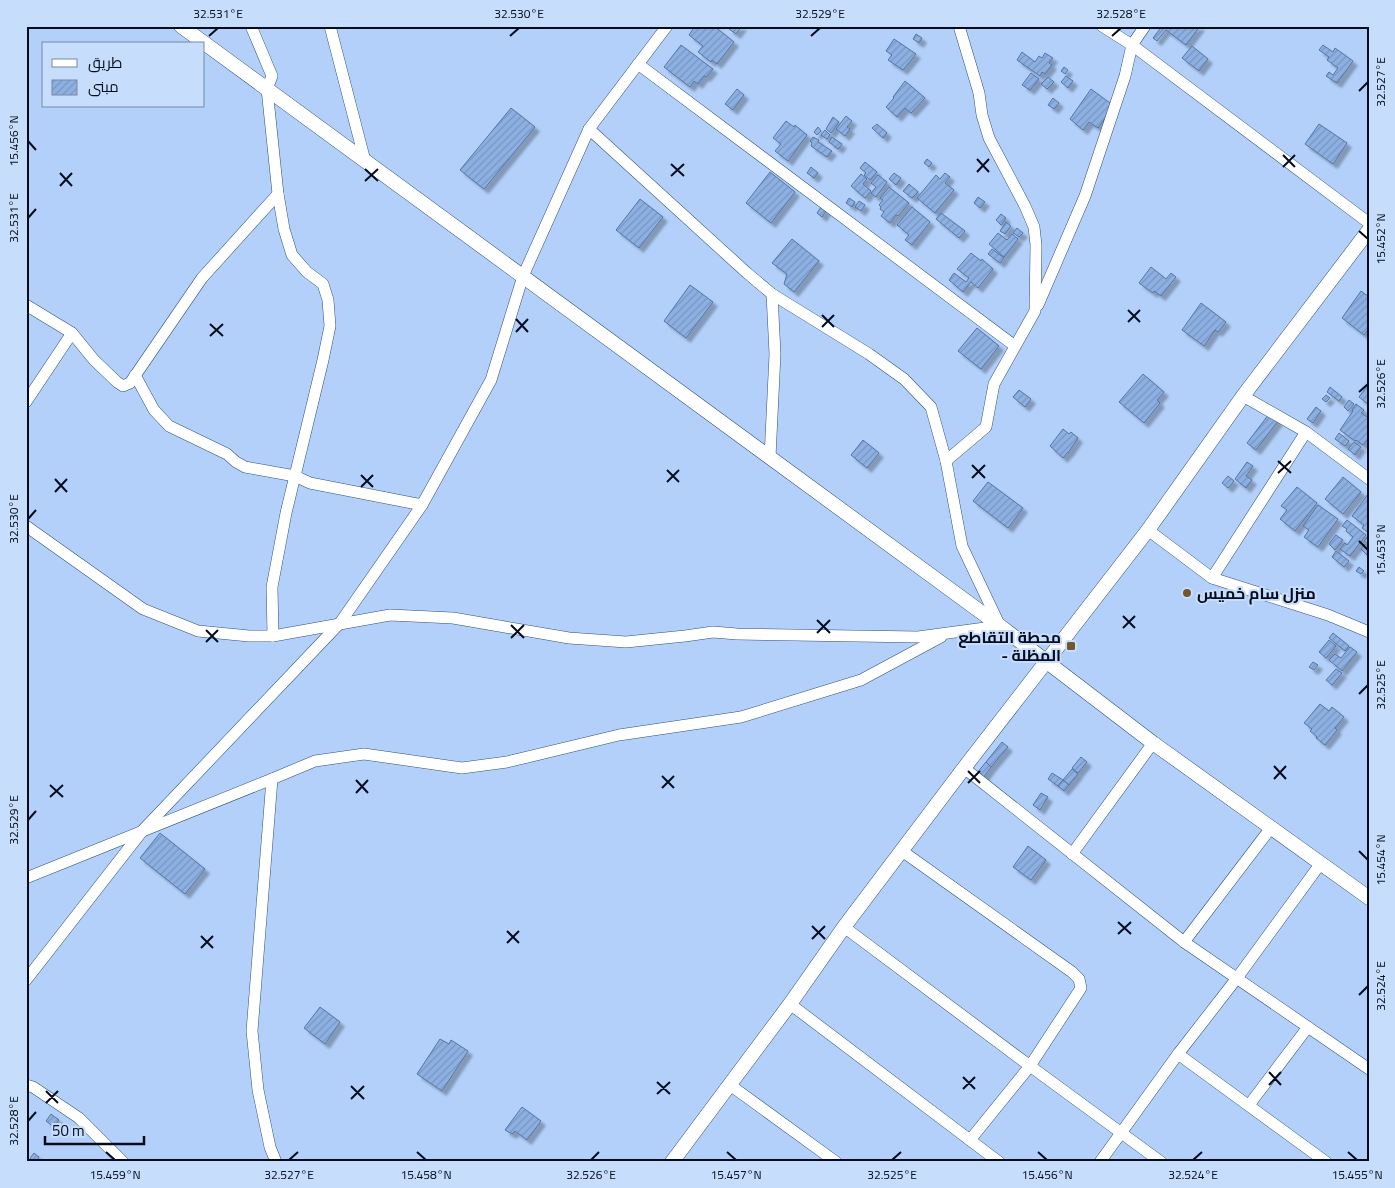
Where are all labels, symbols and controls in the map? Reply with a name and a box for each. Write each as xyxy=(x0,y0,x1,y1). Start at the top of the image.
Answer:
text: 32.531°E xyxy=(193,2,243,25)
text: 32.530°E xyxy=(494,2,544,25)
text: 32.529°E xyxy=(795,2,845,25)
text: 32.528°E xyxy=(1096,2,1146,25)
legend xyxy=(42,42,205,108)
text: طريق xyxy=(88,48,122,77)
text: 32.527°E xyxy=(1369,57,1392,107)
text: مبنى xyxy=(88,72,119,101)
text: 15.456°N xyxy=(2,115,25,167)
text: 32.531°E xyxy=(2,193,25,243)
text: 15.452°N xyxy=(1369,213,1392,265)
text: 32.526°E xyxy=(1369,359,1392,409)
text: 32.530°E xyxy=(2,494,25,544)
text: 15.453°N xyxy=(1369,524,1392,576)
place label: منزل سام خميس xyxy=(1197,578,1316,608)
marker: منزل سام خميس xyxy=(1181,587,1193,599)
place label: محطة التقاطع - المظلة xyxy=(958,622,1061,670)
marker: محطة التقاطع - المظلة xyxy=(1065,640,1077,652)
text: 32.525°E xyxy=(1369,660,1392,710)
text: 32.529°E xyxy=(2,795,25,845)
text: 15.454°N xyxy=(1369,834,1392,886)
text: 32.524°E xyxy=(1369,961,1392,1011)
text: 32.528°E xyxy=(2,1096,25,1146)
scale bar xyxy=(45,1113,144,1145)
text: 50 m xyxy=(52,1116,85,1145)
text: 15.459°N xyxy=(89,1163,141,1186)
text: 32.527°E xyxy=(264,1163,314,1186)
text: 15.458°N xyxy=(400,1163,452,1186)
text: 32.526°E xyxy=(566,1163,616,1186)
text: 15.457°N xyxy=(710,1163,762,1186)
text: 32.525°E xyxy=(867,1163,917,1186)
text: 15.456°N xyxy=(1021,1163,1073,1186)
text: 32.524°E xyxy=(1168,1163,1218,1186)
text: 15.455°N xyxy=(1331,1163,1383,1186)

